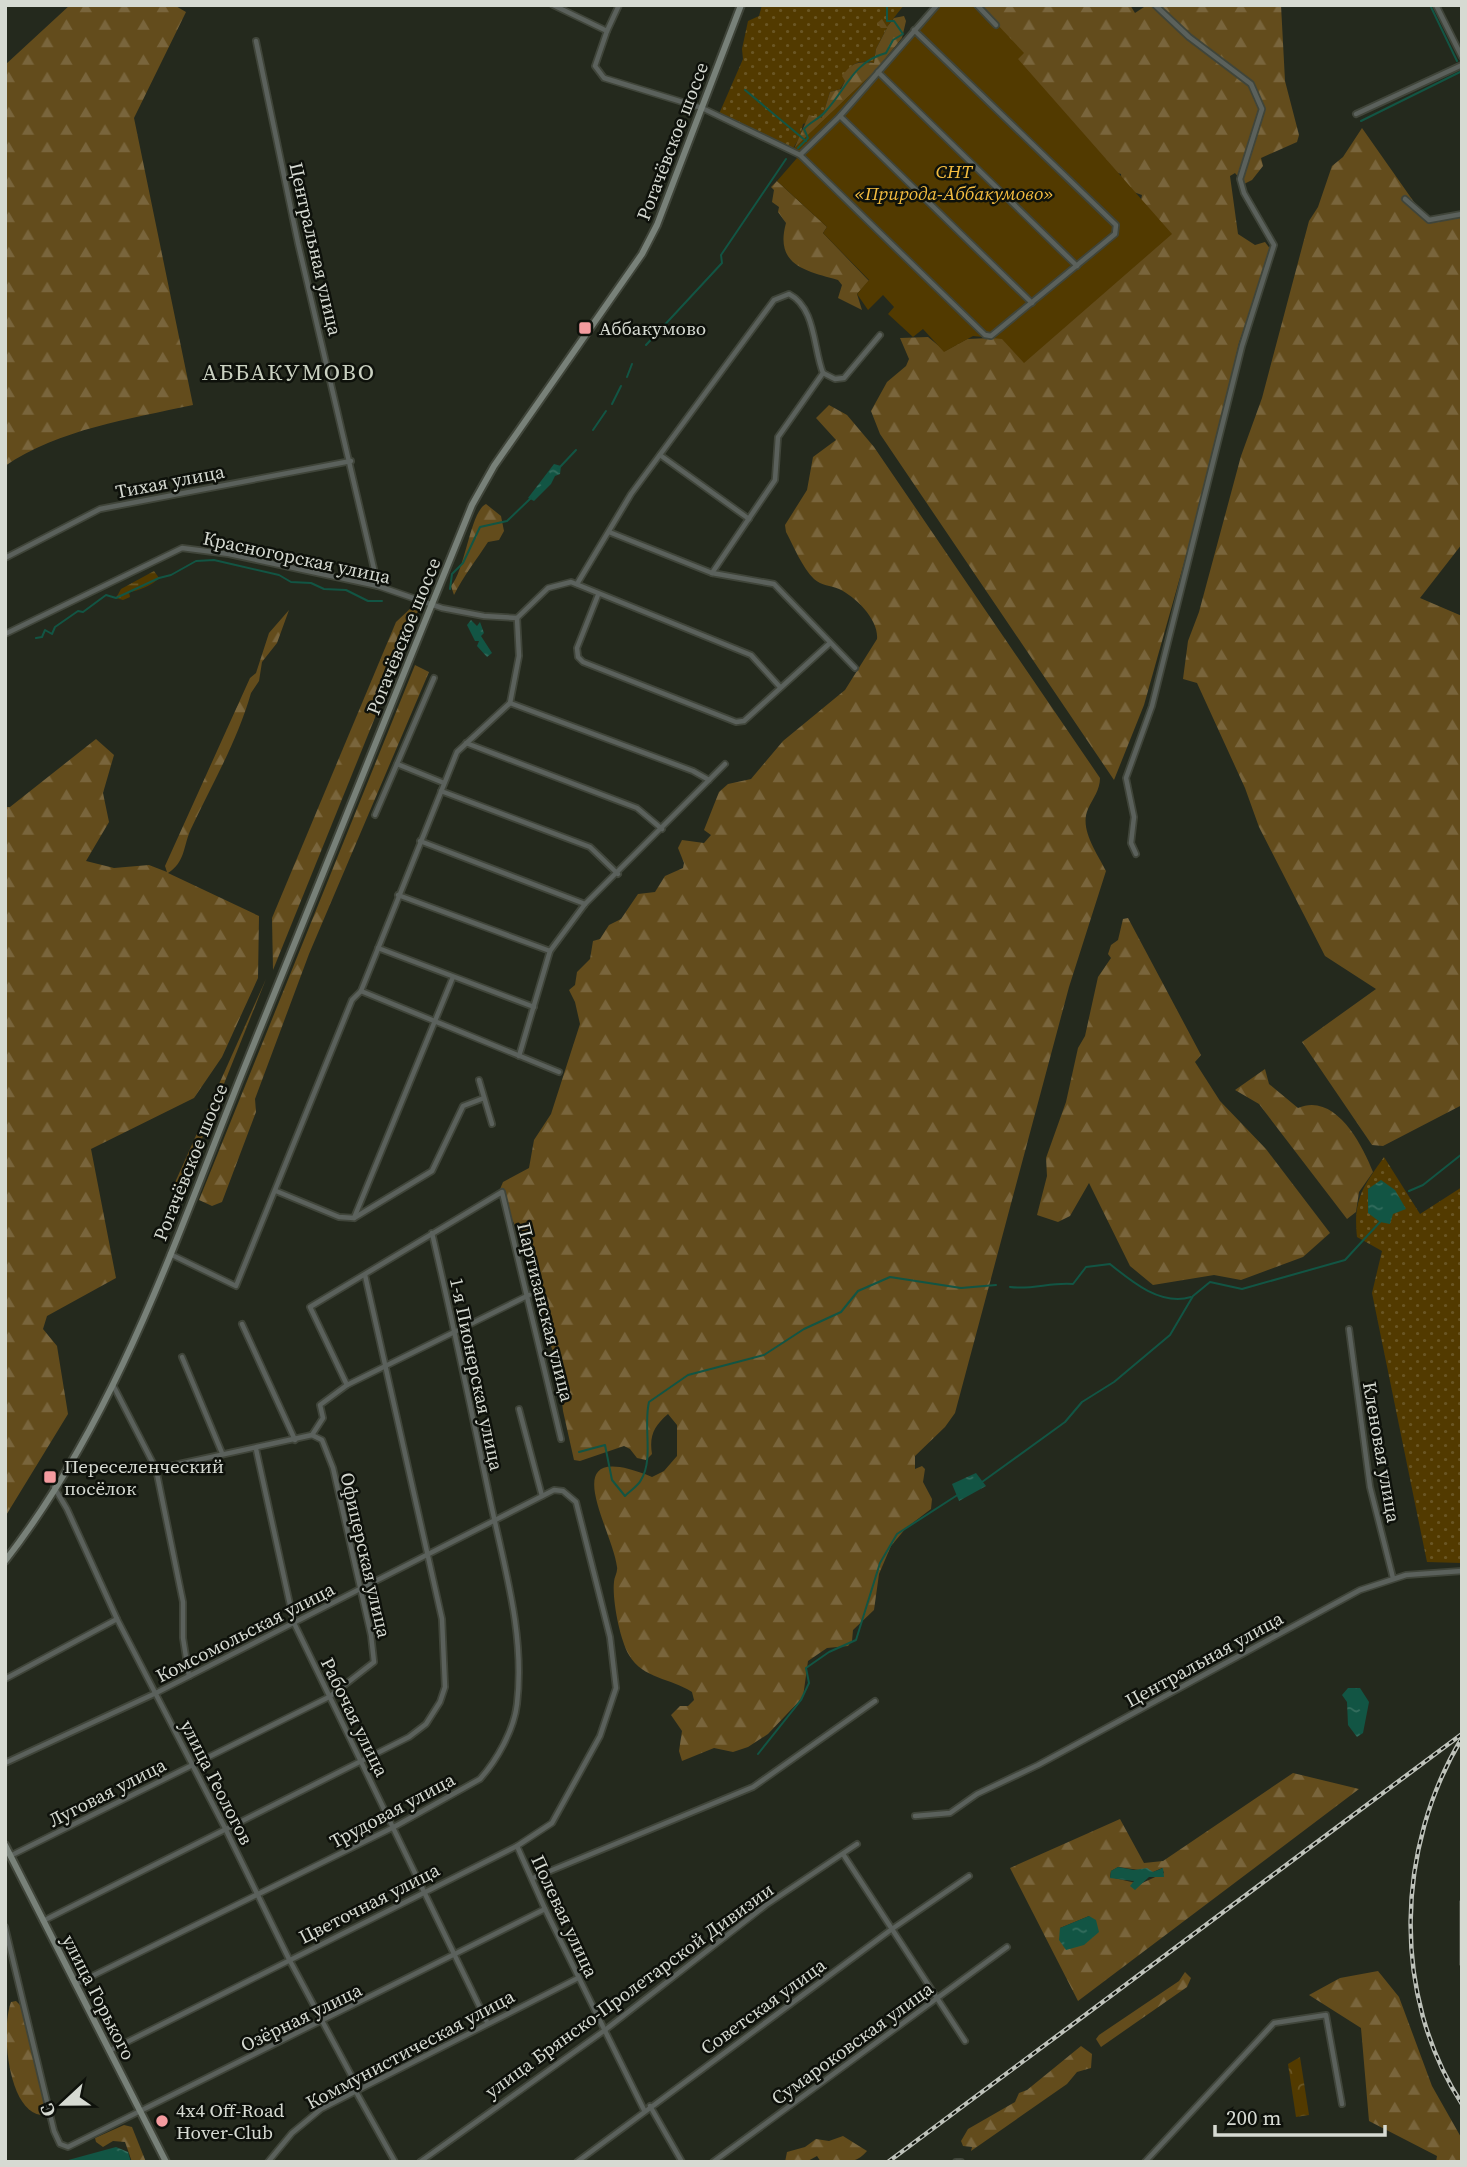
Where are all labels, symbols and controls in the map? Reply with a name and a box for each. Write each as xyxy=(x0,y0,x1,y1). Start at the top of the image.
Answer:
street label: Рогачёвское шоссе xyxy=(630,58,714,224)
park label: СНТ «Природа-Аббакумово» xyxy=(854,158,1054,206)
street label: Центральная улица xyxy=(283,160,349,338)
place label: Аббакумово xyxy=(599,315,706,341)
marker: Аббакумово xyxy=(577,320,593,336)
district label: АББАКУМОВО xyxy=(202,356,376,388)
street label: Тихая улица xyxy=(113,458,227,504)
street label: Красногорская улица xyxy=(201,524,393,590)
street label: Рогачёвское шоссе xyxy=(360,554,446,718)
street label: Рогачёвское шоссе xyxy=(147,1080,233,1244)
street label: Партизанская улица xyxy=(511,1220,581,1405)
street label: 1-я Пионерская улица xyxy=(444,1275,510,1473)
street label: Кленовая улица xyxy=(1357,1380,1407,1525)
place label: Переселенческий посёлок xyxy=(64,1453,224,1501)
marker: Переселенческий посёлок xyxy=(42,1469,58,1485)
street label: Офицерская улица xyxy=(334,1470,398,1641)
street label: Комсомольская улица xyxy=(151,1575,339,1688)
street label: Центральная улица xyxy=(1120,1605,1288,1713)
street label: Рабочая улица xyxy=(315,1653,395,1781)
street label: улица Геологов xyxy=(174,1715,260,1849)
street label: Луговая улица xyxy=(44,1751,171,1833)
street label: Трудовая улица xyxy=(325,1766,460,1854)
street label: Полевая улица xyxy=(525,1851,605,1982)
street label: Цветочная улица xyxy=(294,1856,444,1950)
street label: улица Брянско-Пролетарской Дивизии xyxy=(479,1876,779,2104)
street label: улица Горького xyxy=(56,1930,142,2064)
street label: Советская улица xyxy=(695,1951,831,2060)
street label: Сумароковская улица xyxy=(766,1975,938,2111)
street label: Озёрная улица xyxy=(236,1976,366,2058)
street label: Коммунистическая улица xyxy=(301,1983,519,2115)
north arrow xyxy=(28,2069,98,2139)
scale bar xyxy=(1215,2094,1385,2138)
place label: 4x4 Off-Road Hover-Club xyxy=(176,2097,285,2145)
text: С xyxy=(33,2100,62,2121)
text: 200 m xyxy=(1226,2103,1281,2132)
marker: 4x4 Off-Road Hover-Club xyxy=(154,2113,170,2129)

